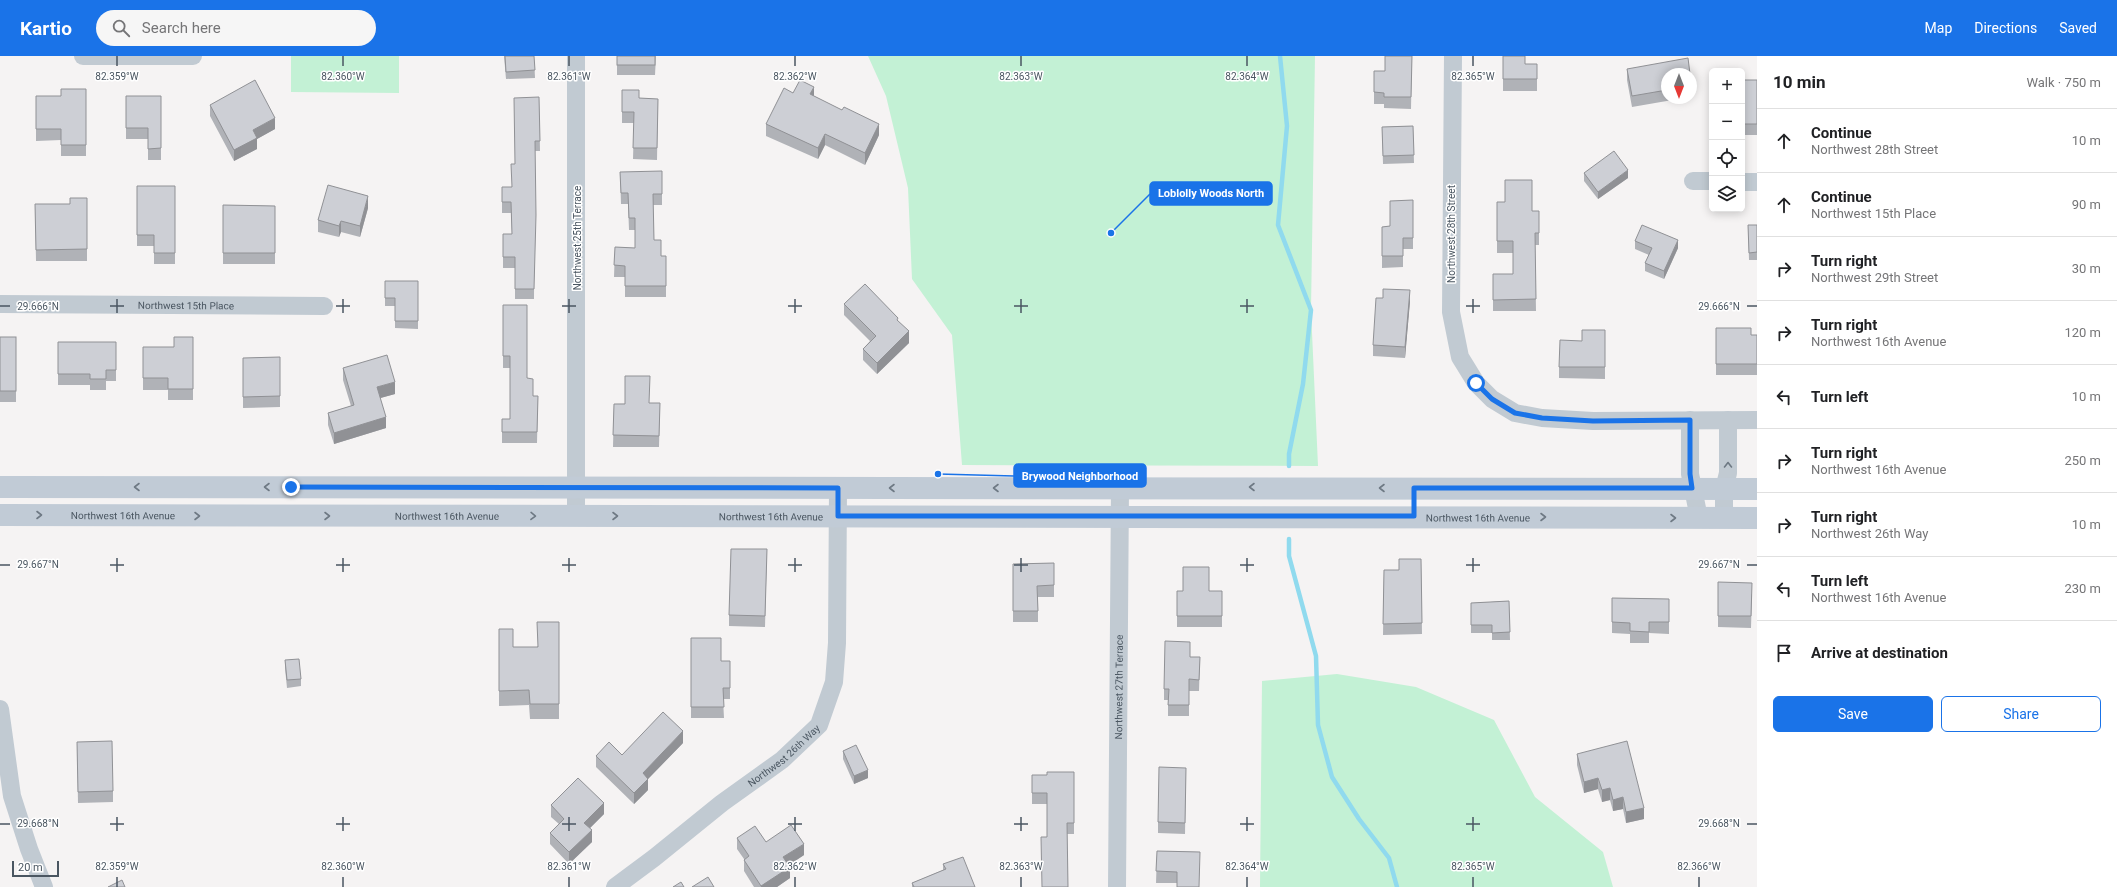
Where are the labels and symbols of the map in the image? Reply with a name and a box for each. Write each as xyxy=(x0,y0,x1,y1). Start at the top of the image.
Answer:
north arrow xyxy=(1661,68,1697,104)
text: 82.359°W xyxy=(95,71,139,82)
text: 82.360°W xyxy=(321,71,365,82)
text: 82.361°W xyxy=(547,71,591,82)
text: 82.362°W xyxy=(773,71,817,82)
text: 82.363°W xyxy=(999,71,1043,82)
text: 82.364°W xyxy=(1225,71,1269,82)
text: 82.365°W xyxy=(1451,71,1495,82)
callout: Loblolly Woods North xyxy=(1150,182,1272,205)
street label: Northwest 28th Street xyxy=(1446,185,1457,283)
street label: Northwest 25th Terrace xyxy=(572,186,583,290)
text: Loblolly Woods North xyxy=(1158,187,1264,200)
street label: Northwest 15th Place xyxy=(138,300,234,311)
text: 29.666°N xyxy=(17,301,59,312)
text: 29.666°N xyxy=(1698,301,1740,312)
route start xyxy=(1467,374,1485,392)
one-way arrow xyxy=(1724,462,1732,468)
callout: Brywood Neighborhood xyxy=(1014,464,1146,487)
text: Brywood Neighborhood xyxy=(1022,470,1138,483)
route end xyxy=(282,478,300,496)
one-way arrow xyxy=(134,483,140,491)
one-way arrow xyxy=(264,483,270,491)
one-way arrow xyxy=(1249,483,1255,491)
one-way arrow xyxy=(889,484,895,492)
one-way arrow xyxy=(993,484,999,492)
one-way arrow xyxy=(1379,484,1385,492)
street label: Northwest 16th Avenue xyxy=(71,510,175,521)
one-way arrow xyxy=(36,511,42,519)
street label: Northwest 16th Avenue xyxy=(395,511,499,522)
street label: Northwest 16th Avenue xyxy=(719,511,823,522)
one-way arrow xyxy=(194,512,200,520)
one-way arrow xyxy=(324,512,330,520)
one-way arrow xyxy=(530,512,536,520)
one-way arrow xyxy=(612,512,618,520)
street label: Northwest 16th Avenue xyxy=(1426,512,1530,524)
one-way arrow xyxy=(1540,513,1546,521)
one-way arrow xyxy=(1670,514,1676,522)
text: 29.667°N xyxy=(17,559,59,570)
text: 29.667°N xyxy=(1698,559,1740,570)
street label: Northwest 27th Terrace xyxy=(1113,635,1125,739)
street label: Northwest 26th Way xyxy=(746,722,822,789)
text: 29.668°N xyxy=(17,818,59,829)
text: 29.668°N xyxy=(1698,818,1740,829)
scale bar xyxy=(12,859,59,878)
text: 82.359°W xyxy=(95,861,139,872)
text: 82.360°W xyxy=(321,861,365,872)
text: 82.361°W xyxy=(547,861,591,872)
text: 82.362°W xyxy=(773,861,817,872)
text: 82.363°W xyxy=(999,861,1043,872)
text: 82.364°W xyxy=(1225,861,1269,872)
text: 82.365°W xyxy=(1451,861,1495,872)
text: 82.366°W xyxy=(1677,861,1721,872)

